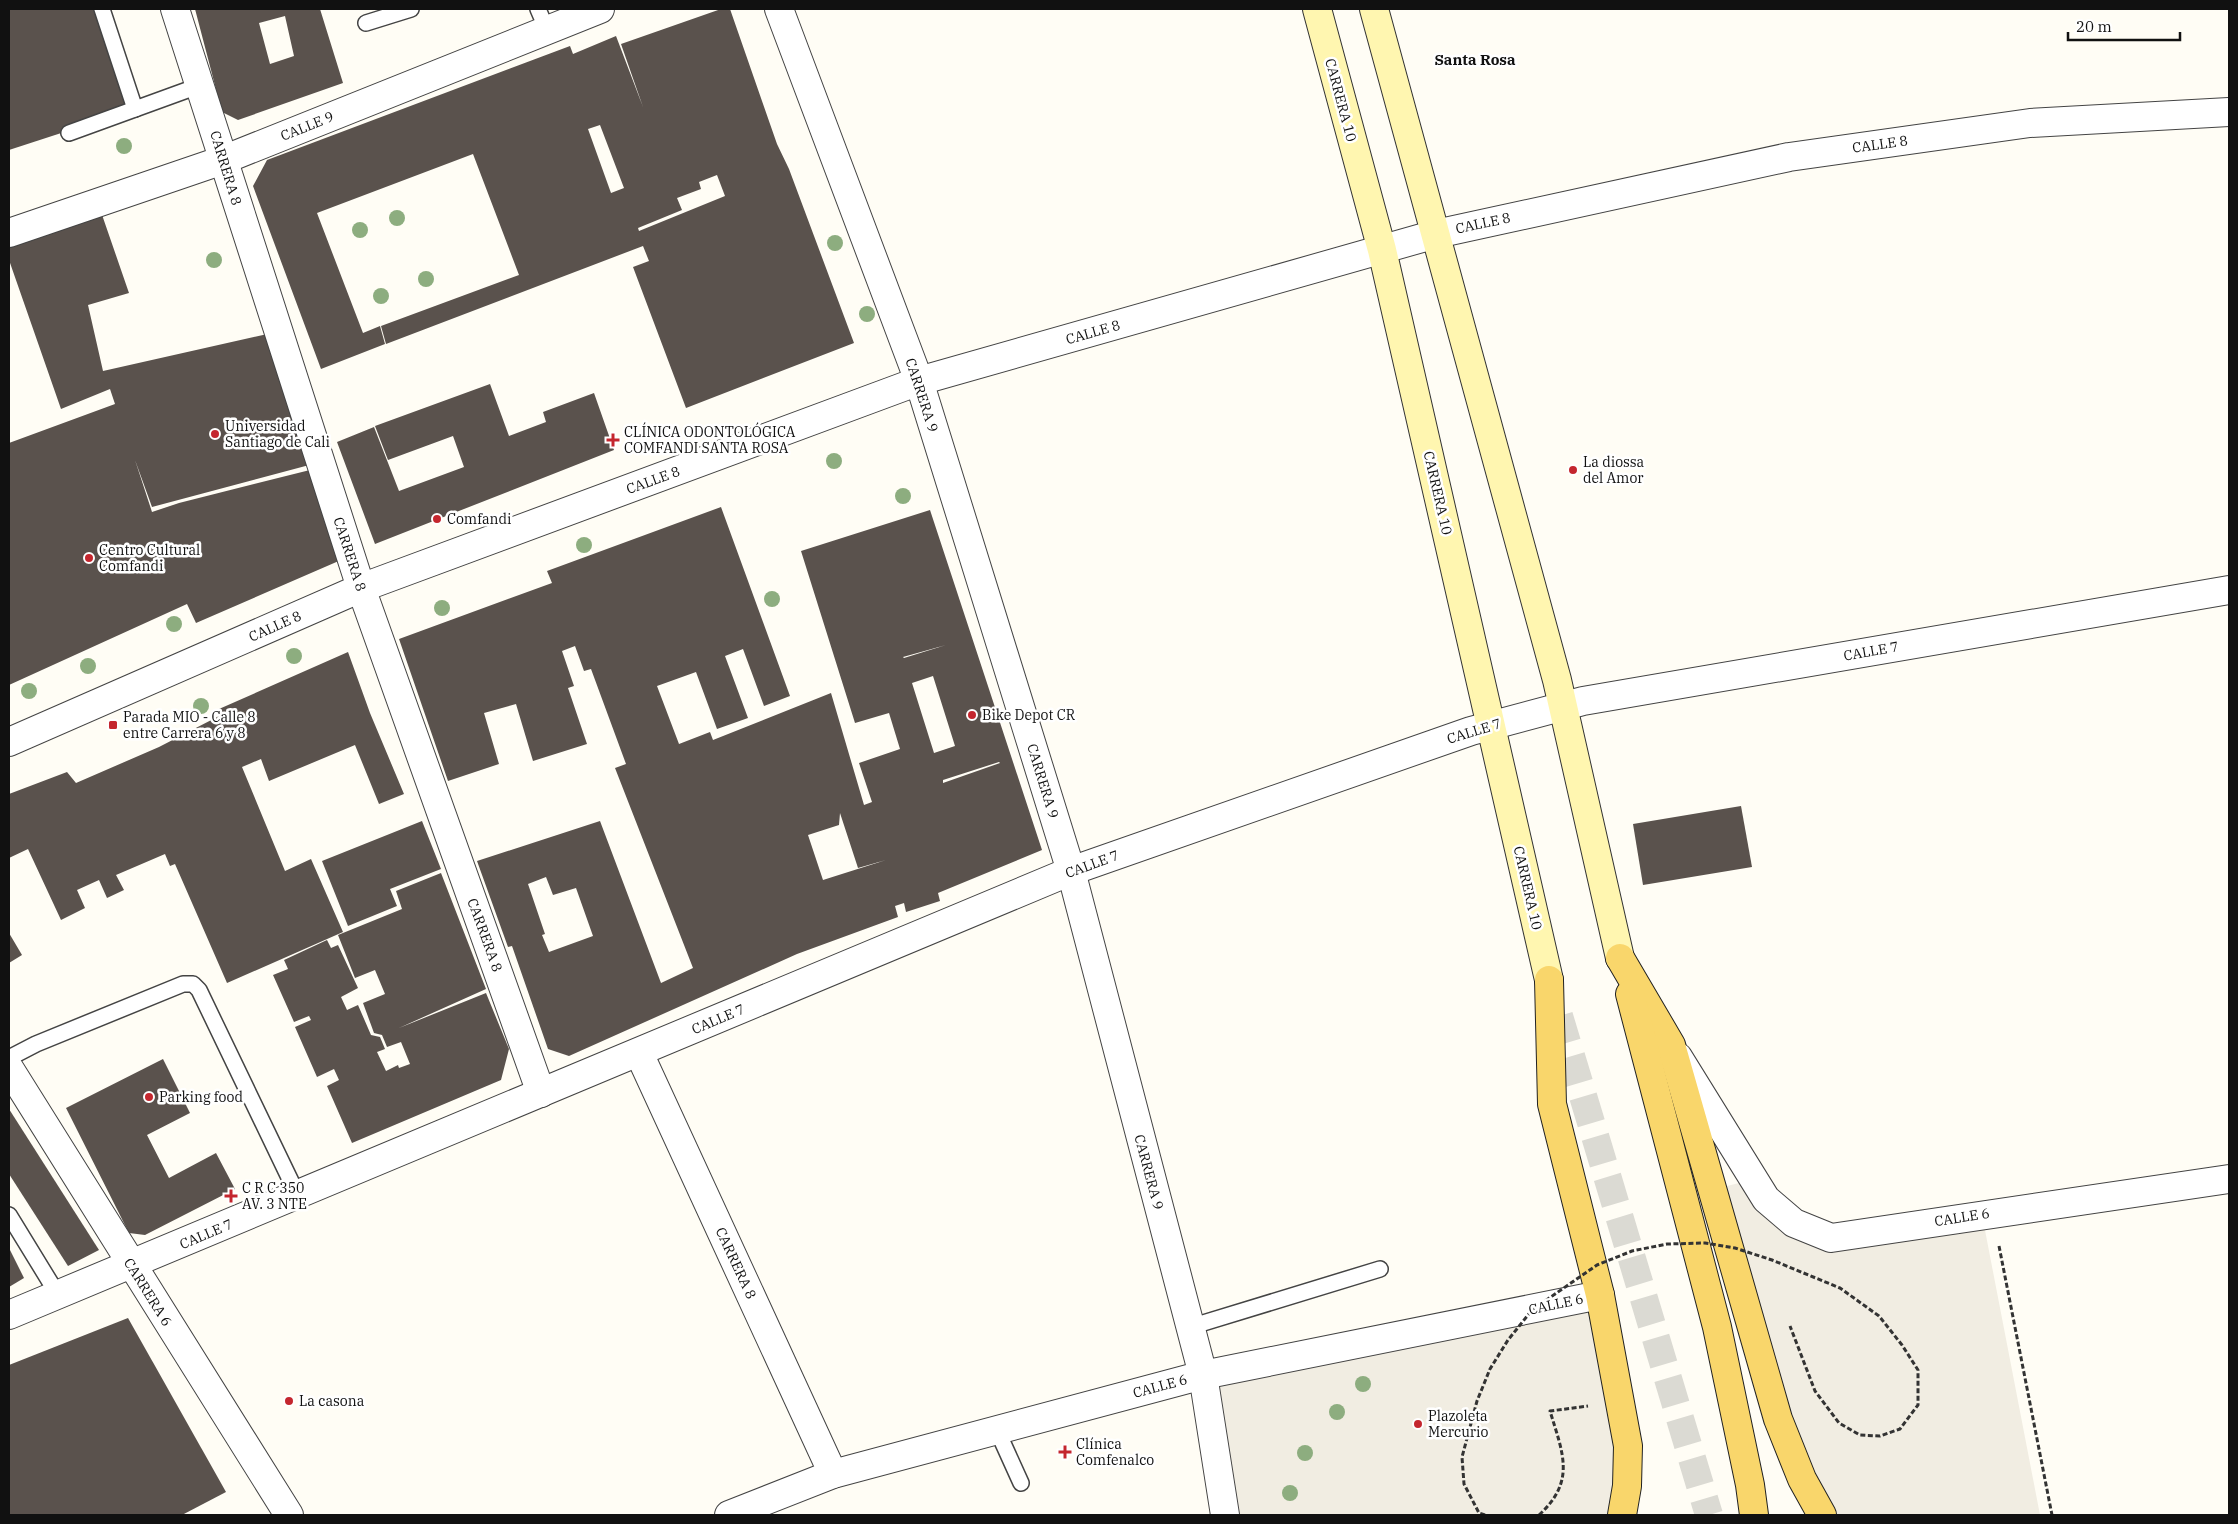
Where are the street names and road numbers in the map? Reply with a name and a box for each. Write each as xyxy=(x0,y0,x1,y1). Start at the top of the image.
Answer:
street label: CARRERA 10 xyxy=(1321,56,1361,144)
street label: CALLE 9 xyxy=(278,107,336,145)
street label: CARRERA 8 xyxy=(206,129,246,207)
street label: CALLE 8 xyxy=(1851,131,1909,157)
street label: CALLE 8 xyxy=(1454,208,1512,238)
street label: CALLE 8 xyxy=(1064,316,1122,348)
street label: CARRERA 9 xyxy=(902,356,942,434)
street label: CARRERA 10 xyxy=(1420,449,1456,537)
street label: CALLE 8 xyxy=(624,462,682,498)
street label: CARRERA 8 xyxy=(330,515,370,593)
street label: CALLE 8 xyxy=(246,606,304,646)
street label: CALLE 7 xyxy=(1842,637,1900,665)
street label: CALLE 7 xyxy=(1445,714,1503,748)
street label: CARRERA 9 xyxy=(1023,742,1063,820)
street label: CARRERA 10 xyxy=(1510,844,1546,932)
street label: CALLE 7 xyxy=(1063,846,1121,882)
street label: CARRERA 8 xyxy=(463,896,507,974)
street label: CALLE 7 xyxy=(689,1000,747,1038)
street label: CARRERA 9 xyxy=(1130,1132,1168,1212)
street label: CALLE 6 xyxy=(1933,1204,1991,1230)
street label: CALLE 7 xyxy=(177,1215,235,1253)
street label: CARRERA 8 xyxy=(712,1224,760,1302)
street label: CARRERA 6 xyxy=(120,1255,176,1329)
street label: CALLE 6 xyxy=(1527,1289,1585,1319)
street label: CALLE 6 xyxy=(1131,1370,1189,1402)

